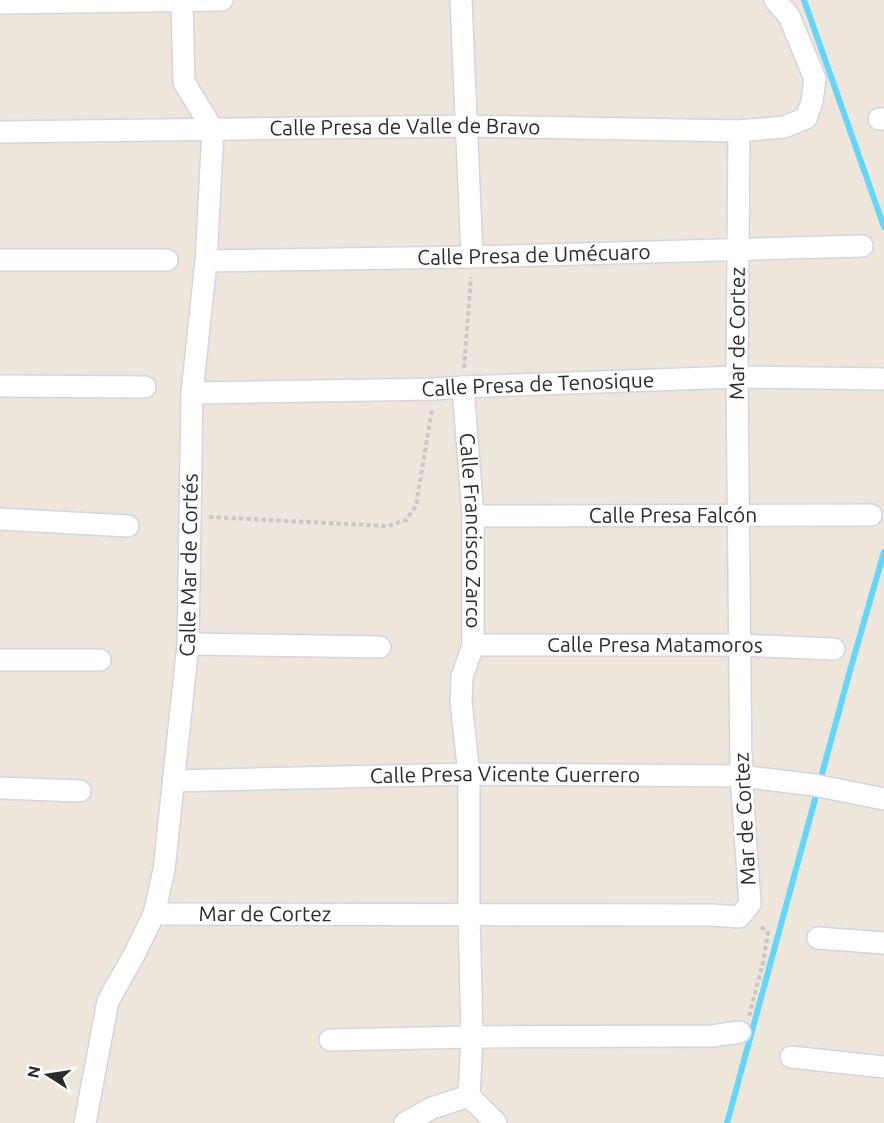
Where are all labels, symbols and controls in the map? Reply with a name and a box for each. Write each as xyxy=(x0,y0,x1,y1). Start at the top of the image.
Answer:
street label: Calle Presa de Valle de Bravo xyxy=(269,113,541,140)
street label: Calle Presa de Umécuaro xyxy=(417,239,651,269)
street label: Mar de Cortez xyxy=(724,267,749,400)
street label: Calle Presa de Tenosique xyxy=(421,367,655,400)
street label: Calle Francisco Zarco xyxy=(456,432,486,629)
street label: Calle Mar de Cortés xyxy=(174,473,202,658)
street label: Calle Presa Falcón xyxy=(589,502,757,527)
street label: Calle Presa Matamoros xyxy=(547,632,763,657)
street label: Mar de Cortez xyxy=(729,752,759,886)
street label: Calle Presa Vicente Guerrero xyxy=(369,761,640,787)
street label: Mar de Cortez xyxy=(198,901,332,925)
north arrow xyxy=(18,1045,78,1105)
text: N xyxy=(23,1064,43,1080)

